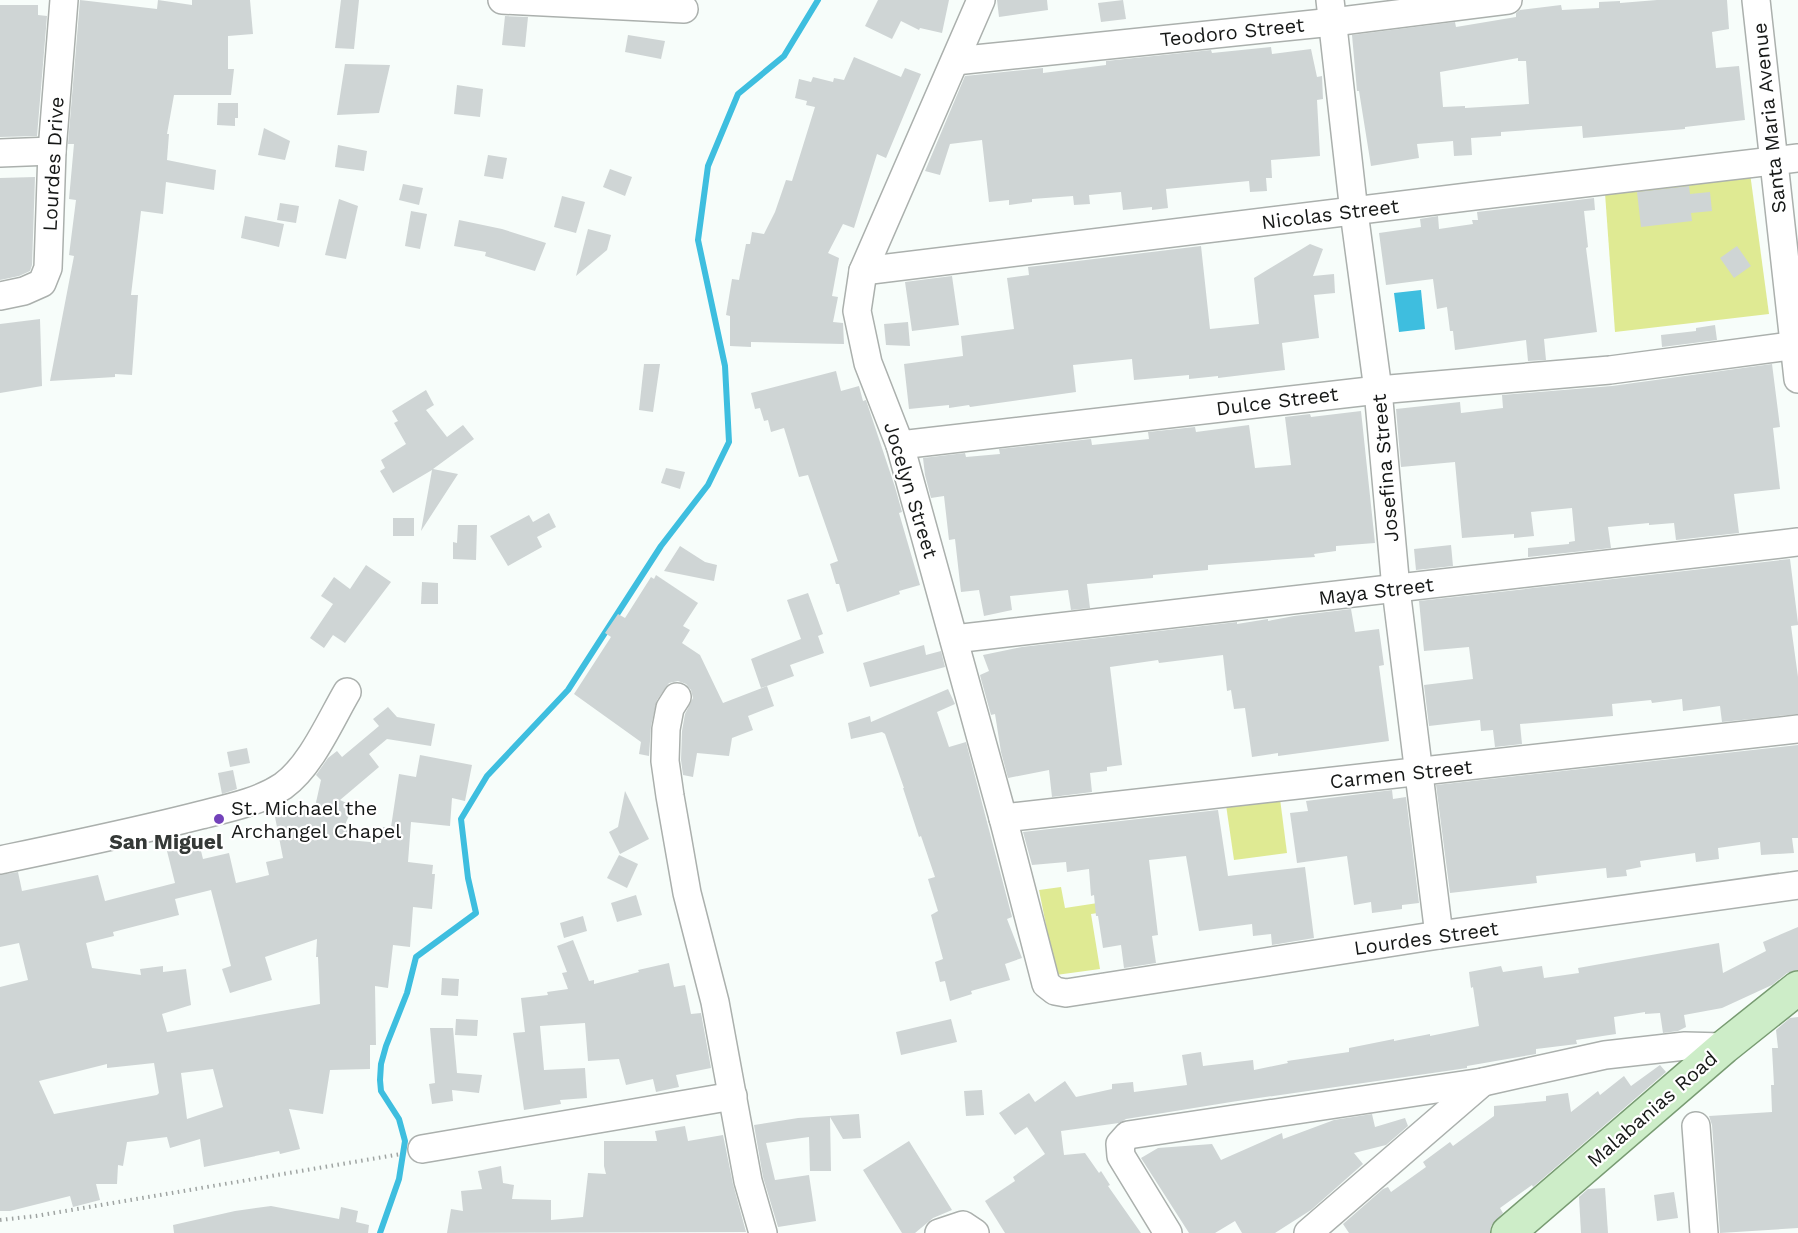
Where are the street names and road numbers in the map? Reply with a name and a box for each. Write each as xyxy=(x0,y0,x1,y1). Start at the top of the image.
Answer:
street label: Teodoro Street xyxy=(1159,12,1306,52)
street label: Santa Maria Avenue xyxy=(1747,21,1791,215)
street label: Lourdes Drive xyxy=(37,96,69,232)
street label: Nicolas Street xyxy=(1260,194,1401,234)
street label: Dulce Street xyxy=(1215,382,1340,420)
street label: Josefina Street xyxy=(1367,392,1403,543)
street label: Jocelyn Street xyxy=(879,419,943,562)
street label: Maya Street xyxy=(1317,572,1435,610)
street label: Carmen Street xyxy=(1329,755,1474,793)
street label: Lourdes Street xyxy=(1352,916,1500,960)
street label: Malabanias Road xyxy=(1582,1046,1722,1172)

